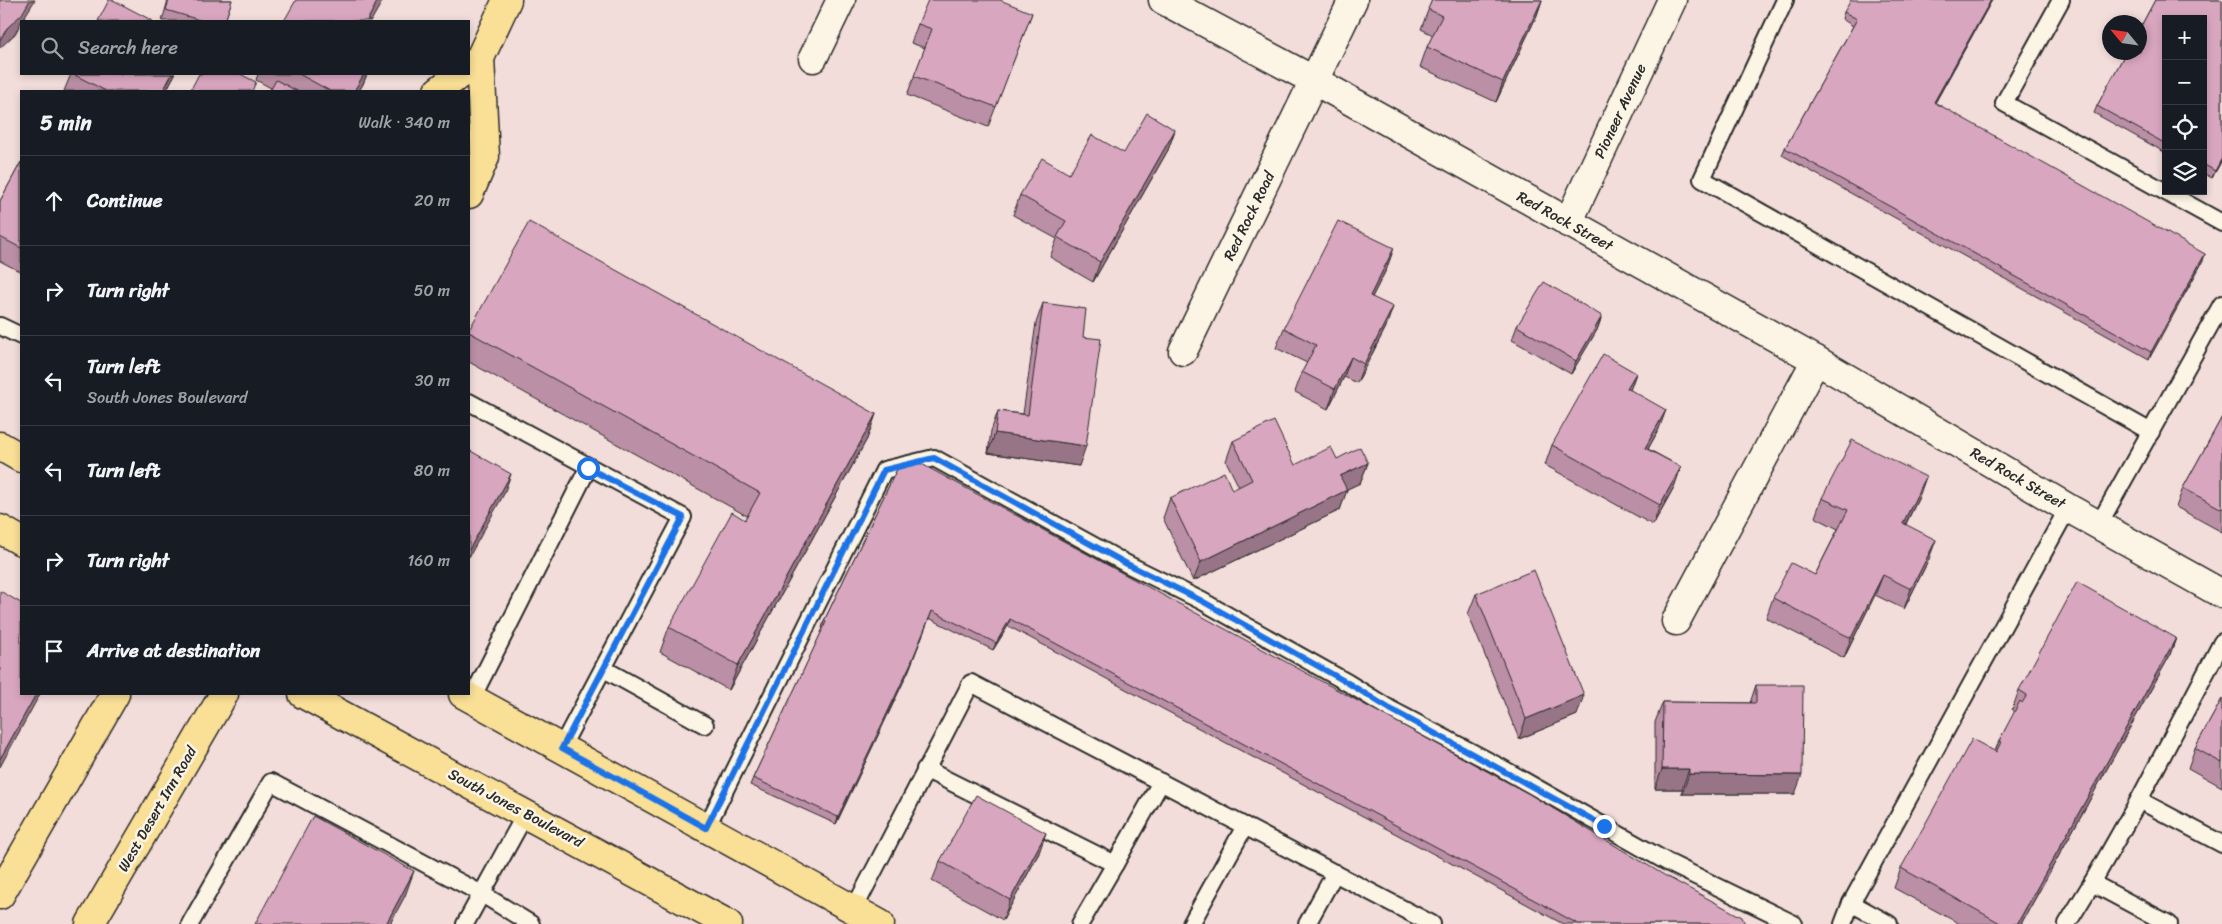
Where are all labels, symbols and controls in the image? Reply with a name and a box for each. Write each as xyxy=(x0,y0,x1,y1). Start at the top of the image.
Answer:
north arrow xyxy=(2102,15,2147,60)
map controls xyxy=(2162,15,2207,195)
button: + xyxy=(2162,15,2207,60)
search box xyxy=(20,20,470,75)
text: Search here xyxy=(78,31,178,64)
icon: search xyxy=(38,34,66,62)
street label: Pioneer Avenue xyxy=(1587,59,1654,163)
button: − xyxy=(2162,60,2207,105)
text: 5 min xyxy=(40,104,92,142)
button: locate xyxy=(2162,105,2207,150)
text: Walk · 340 m xyxy=(359,108,450,137)
button: layers xyxy=(2162,150,2207,195)
street label: Red Rock Road xyxy=(1216,166,1282,265)
text: Continue xyxy=(87,184,163,217)
street label: Red Rock Street xyxy=(1512,184,1619,259)
text: 20 m xyxy=(414,186,450,215)
icon: ahead xyxy=(40,187,68,215)
text: Turn right xyxy=(87,274,169,307)
text: 50 m xyxy=(414,276,450,305)
icon: right xyxy=(40,277,68,305)
text: Turn left xyxy=(87,350,160,383)
text: 30 m xyxy=(415,366,450,395)
icon: left xyxy=(40,367,68,395)
text: South Jones Boulevard xyxy=(87,383,247,412)
street label: Red Rock Street xyxy=(1965,440,2072,516)
text: Turn left xyxy=(87,454,160,487)
text: 80 m xyxy=(414,456,450,485)
icon: left xyxy=(40,457,68,485)
route start xyxy=(577,457,600,480)
text: Turn right xyxy=(87,544,169,577)
text: 160 m xyxy=(407,546,450,575)
icon: right xyxy=(40,547,68,575)
text: Arrive at destination xyxy=(87,634,260,667)
icon: arrive xyxy=(40,637,68,665)
street label: West Desert Inn Road xyxy=(110,740,204,877)
street label: South Jones Boulevard xyxy=(444,761,589,855)
route end xyxy=(1593,815,1616,838)

